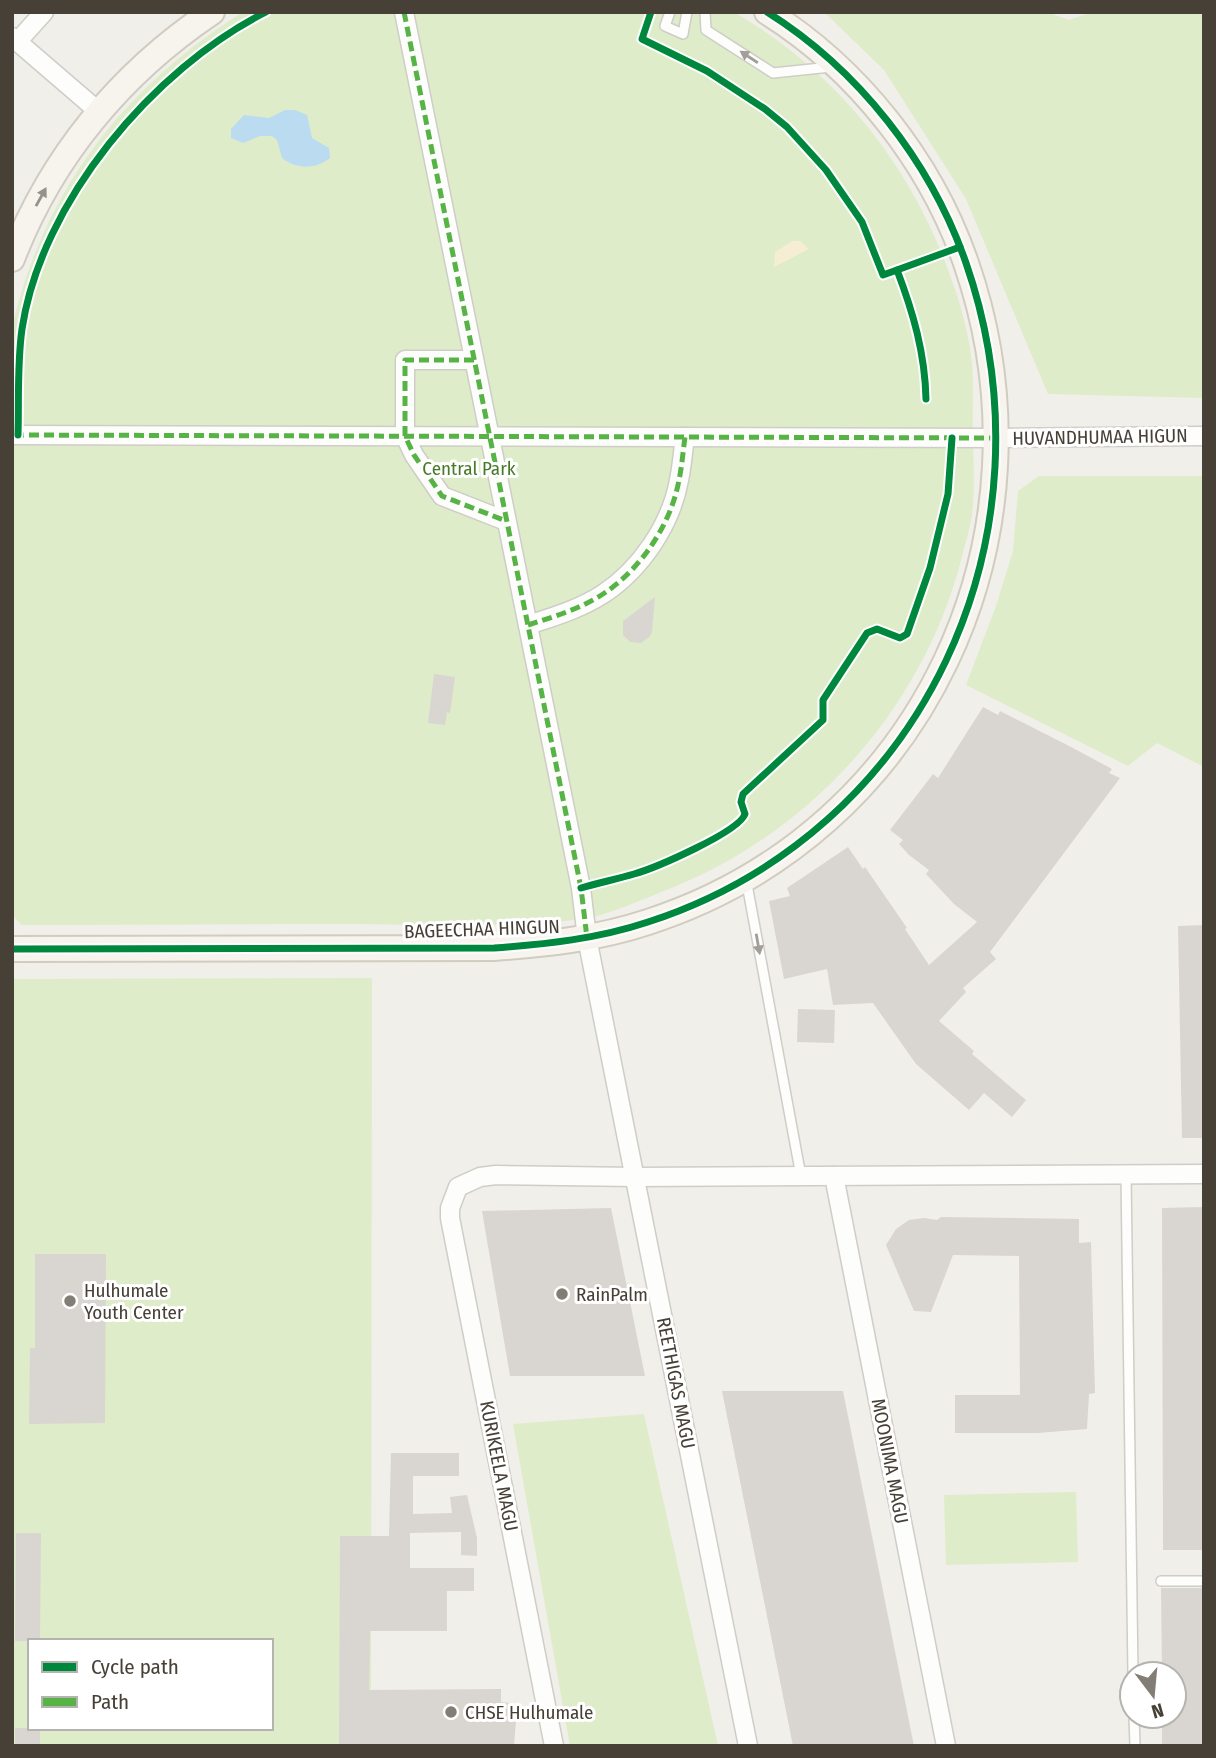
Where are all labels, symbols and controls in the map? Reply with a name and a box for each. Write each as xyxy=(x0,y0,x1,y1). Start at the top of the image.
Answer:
one-way arrow xyxy=(739,50,758,63)
one-way arrow xyxy=(34,187,46,207)
street label: HUVANDHUMAA HIGUN xyxy=(1012,424,1188,450)
park label: Central Park xyxy=(422,457,516,480)
street label: BAGEECHAA HINGUN xyxy=(404,915,560,943)
one-way arrow xyxy=(753,933,764,955)
place label: Hulhumale Youth Center xyxy=(84,1279,184,1324)
place label: RainPalm xyxy=(576,1283,648,1306)
marker: RainPalm xyxy=(554,1286,570,1302)
marker: Hulhumale Youth Center xyxy=(62,1293,78,1309)
street label: REETHIGAS MAGU xyxy=(652,1315,700,1451)
street label: MOONIMA MAGU xyxy=(867,1396,913,1526)
street label: KURIKEELA MAGU xyxy=(475,1399,523,1533)
legend xyxy=(28,1639,273,1730)
text: Cycle path xyxy=(91,1654,179,1680)
north arrow xyxy=(1118,1660,1188,1730)
text: Path xyxy=(91,1689,129,1715)
text: N xyxy=(1149,1698,1166,1723)
place label: CHSE Hulhumale xyxy=(465,1701,593,1724)
marker: CHSE Hulhumale xyxy=(443,1704,459,1720)

